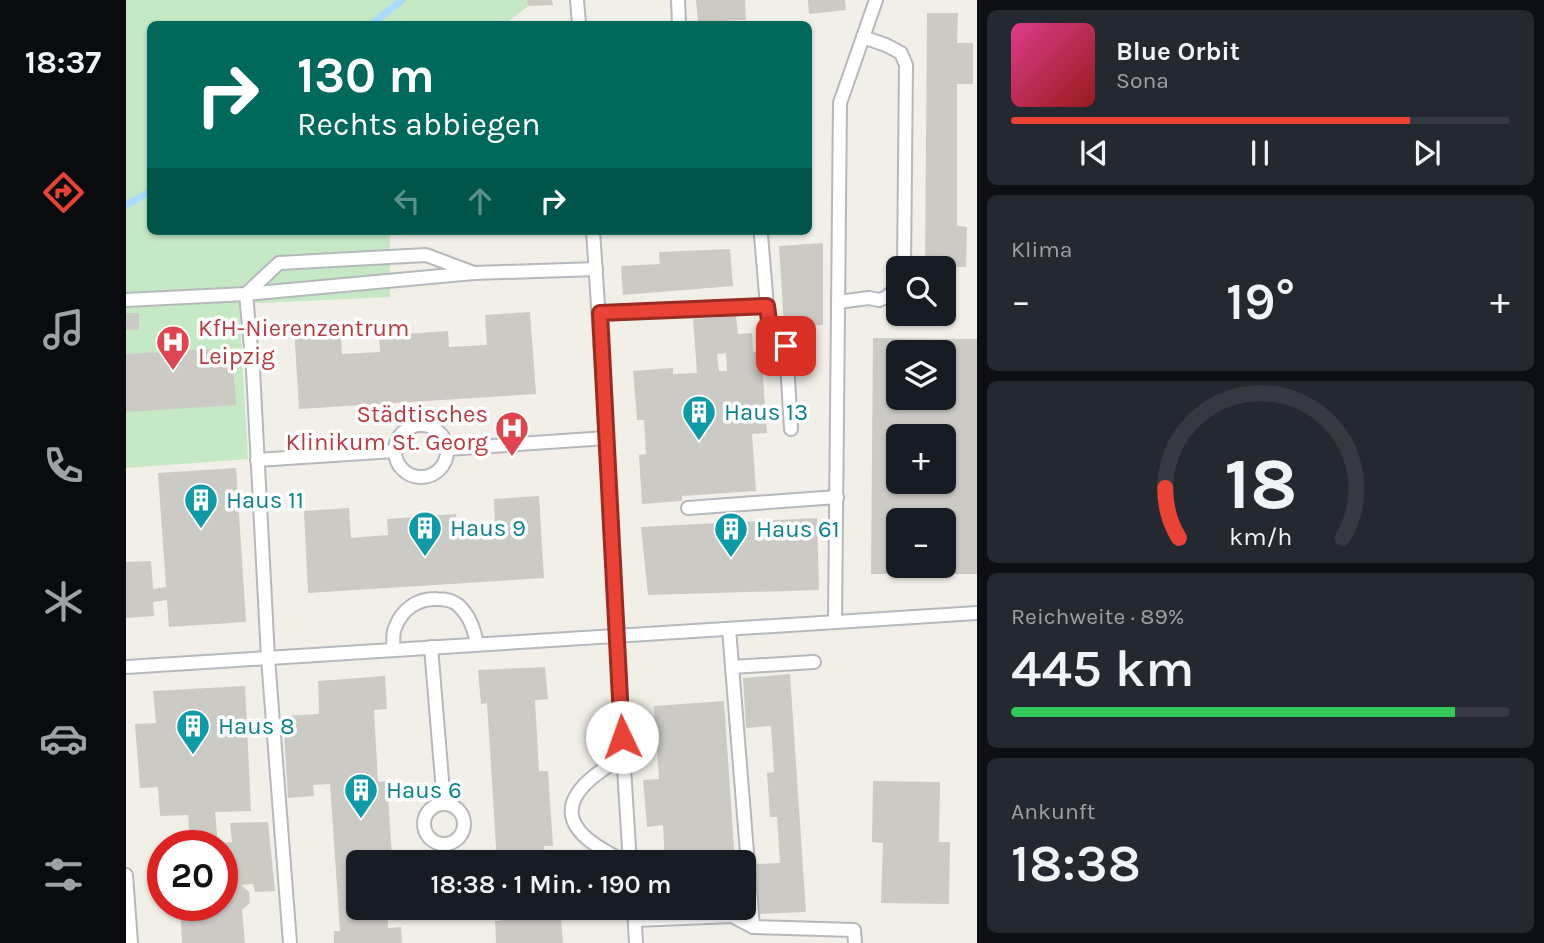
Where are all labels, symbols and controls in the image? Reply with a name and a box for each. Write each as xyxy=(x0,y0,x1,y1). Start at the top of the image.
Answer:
text: Blue Orbit xyxy=(1116,36,1240,67)
text: 18:37 xyxy=(25,44,101,81)
text: 130 m xyxy=(297,47,435,104)
icon: right xyxy=(182,49,273,140)
text: Sona xyxy=(1116,67,1169,94)
text: Rechts abbiegen xyxy=(297,106,541,143)
icon: previous xyxy=(1075,134,1113,172)
icon: pause xyxy=(1241,134,1279,172)
icon: next xyxy=(1408,134,1446,172)
icon: directions xyxy=(39,168,88,217)
icon: left xyxy=(388,182,426,220)
icon: ahead xyxy=(461,182,499,220)
icon: right xyxy=(534,182,572,220)
text: Klima xyxy=(1011,236,1072,263)
map controls xyxy=(886,256,956,578)
button: search xyxy=(886,256,956,326)
text: 19° xyxy=(1226,271,1295,332)
text: − xyxy=(1011,279,1031,324)
text: + xyxy=(1490,279,1510,324)
icon: music xyxy=(39,305,88,354)
place label: KfH-Nierenzentrum Leipzig xyxy=(198,314,409,370)
pin xyxy=(756,316,816,376)
hospital icon: KfH-Nierenzentrum Leipzig xyxy=(154,323,192,372)
icon: arrive xyxy=(767,327,805,365)
button: layers xyxy=(886,340,956,410)
building icon: Haus 13 xyxy=(680,393,718,442)
place label: Haus 13 xyxy=(724,398,808,426)
place label: Städtisches Klinikum St. Georg xyxy=(285,400,488,456)
hospital icon: Städtisches Klinikum St. Georg xyxy=(493,409,531,458)
button: + xyxy=(886,424,956,494)
icon: phone xyxy=(39,441,88,490)
text: 18 xyxy=(1224,441,1297,526)
building icon: Haus 11 xyxy=(182,481,220,530)
place label: Haus 11 xyxy=(226,486,304,514)
button: − xyxy=(886,508,956,578)
building icon: Haus 9 xyxy=(406,509,444,558)
building icon: Haus 61 xyxy=(712,510,750,559)
place label: Haus 9 xyxy=(450,514,526,542)
place label: Haus 61 xyxy=(756,515,840,543)
text: km/h xyxy=(1229,521,1292,550)
icon: climate xyxy=(39,577,88,626)
text: Reichweite · 89% xyxy=(1011,603,1184,630)
text: 445 km xyxy=(1011,638,1194,699)
position arrow xyxy=(585,700,659,774)
building icon: Haus 8 xyxy=(174,707,212,756)
place label: Haus 8 xyxy=(218,712,295,740)
icon: car xyxy=(39,714,88,763)
building icon: Haus 6 xyxy=(342,771,380,820)
place label: Haus 6 xyxy=(386,776,462,804)
text: Ankunft xyxy=(1011,798,1095,825)
speed limit sign: 20 xyxy=(147,830,238,921)
text: 18:38 xyxy=(1011,833,1141,894)
icon: filters xyxy=(39,850,88,899)
text: 18:38 · 1 Min. · 190 m xyxy=(430,869,672,900)

